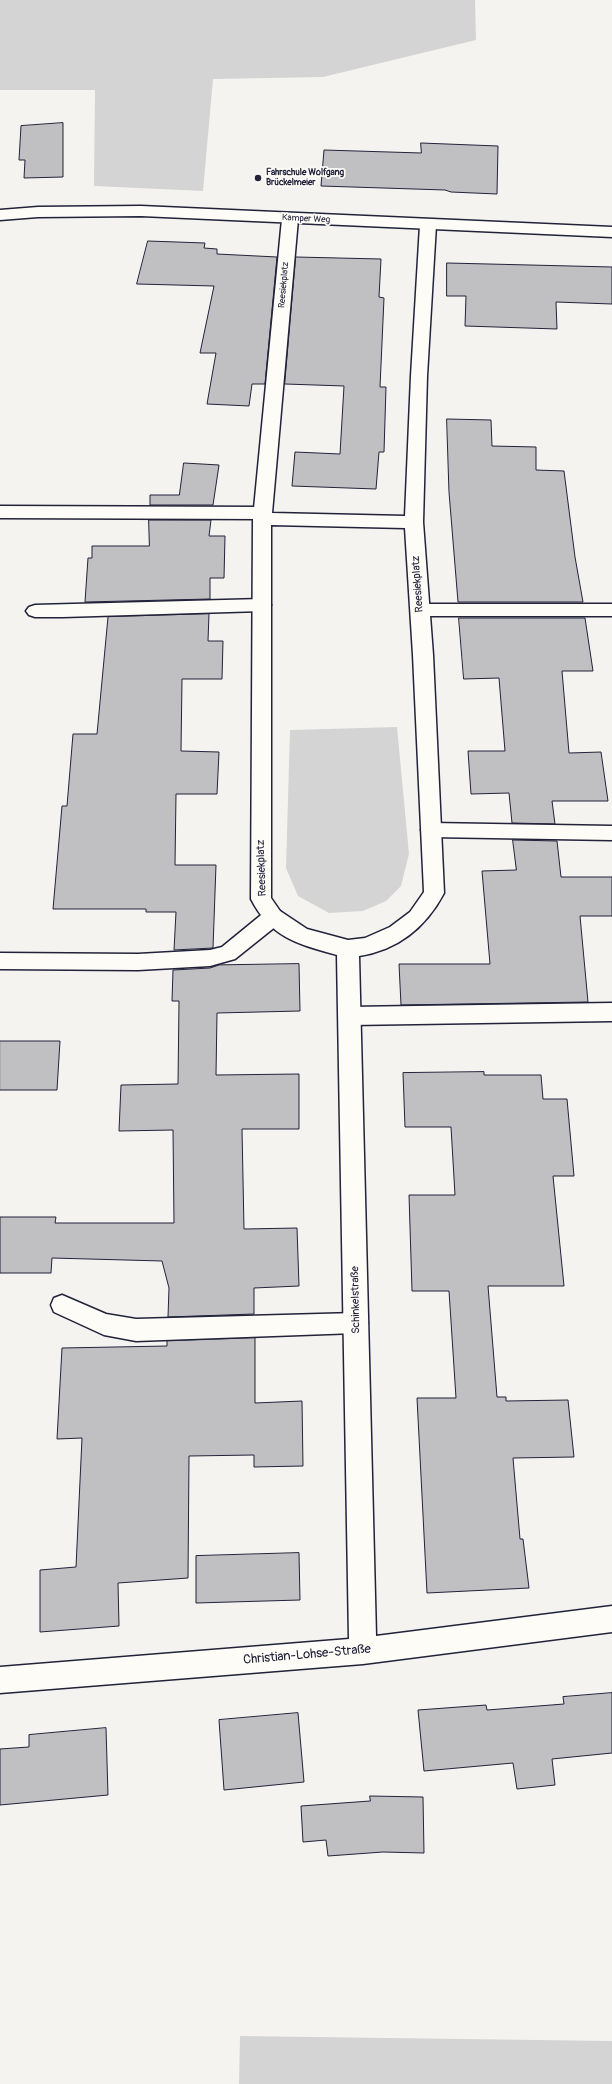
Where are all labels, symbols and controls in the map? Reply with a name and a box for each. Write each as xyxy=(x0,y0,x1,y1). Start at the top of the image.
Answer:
place label: Fahrschule Wolfgang Brückelmeier xyxy=(266,168,344,189)
marker: Fahrschule Wolfgang Brückelmeier xyxy=(253,173,263,183)
street label: Kamper Weg xyxy=(282,212,330,226)
street label: Reesiekplatz xyxy=(277,261,291,309)
street label: Reesiekplatz xyxy=(409,555,427,613)
street label: Reesiekplatz xyxy=(254,839,270,897)
street label: Schinkelstraße xyxy=(349,1266,363,1334)
street label: Christian-Lohse-Straße xyxy=(242,1642,372,1668)

